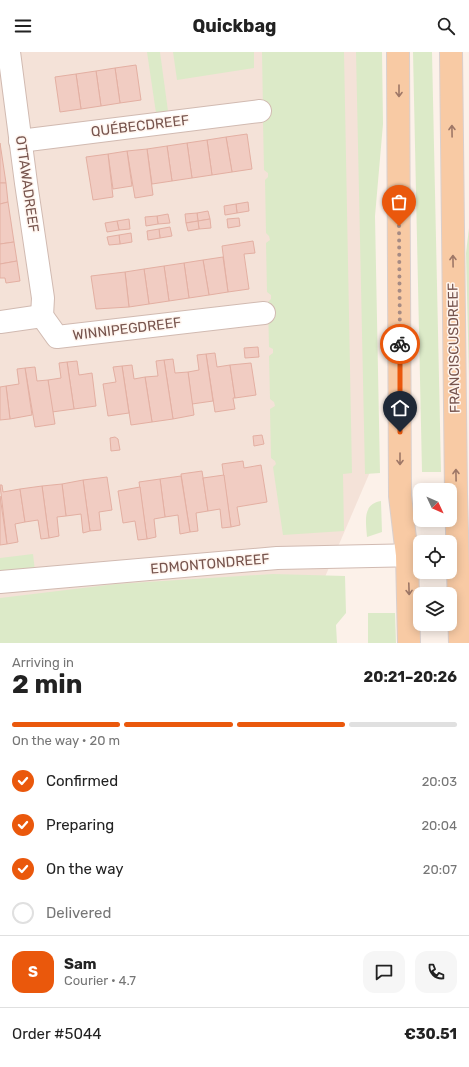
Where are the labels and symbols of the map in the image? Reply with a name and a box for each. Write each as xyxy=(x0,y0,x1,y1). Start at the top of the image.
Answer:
one-way arrow xyxy=(395,84,403,97)
street label: QUÉBECDREEF xyxy=(90,111,190,140)
one-way arrow xyxy=(448,125,456,138)
street label: OTTAWADREEF xyxy=(12,134,42,234)
pin xyxy=(382,185,416,226)
one-way arrow xyxy=(450,255,457,268)
street label: FRANCISCUSDREEF xyxy=(444,283,464,413)
street label: WINNIPEGDREEF xyxy=(72,314,182,344)
courier xyxy=(380,324,420,364)
pin xyxy=(383,391,417,432)
one-way arrow xyxy=(396,452,404,465)
one-way arrow xyxy=(452,469,460,482)
north arrow xyxy=(413,483,457,527)
street label: EDMONTONDREEF xyxy=(150,550,270,578)
one-way arrow xyxy=(405,582,412,595)

